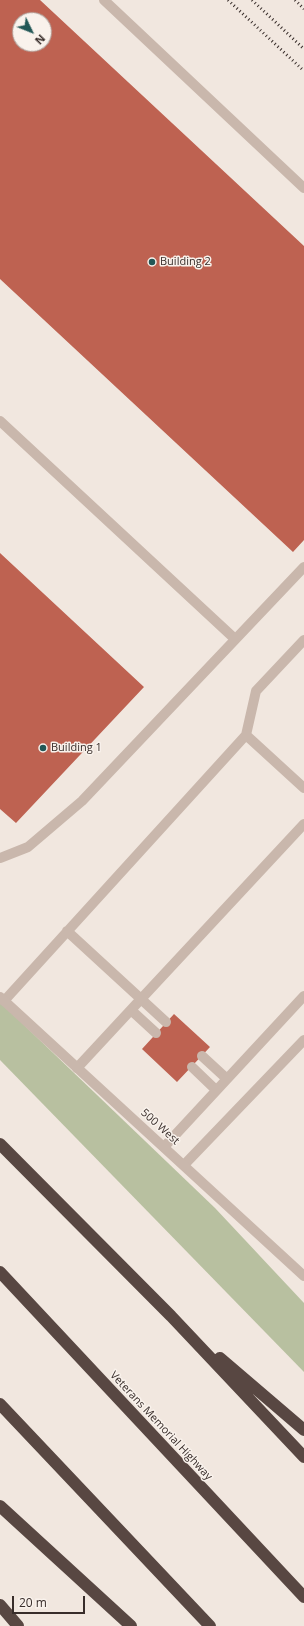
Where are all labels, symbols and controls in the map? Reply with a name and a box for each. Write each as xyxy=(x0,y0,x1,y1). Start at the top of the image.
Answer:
north arrow xyxy=(12,12,52,52)
text: N xyxy=(32,31,49,48)
place label: Building 2 xyxy=(160,255,211,269)
marker: Building 2 xyxy=(147,257,157,267)
place label: Building 1 xyxy=(51,741,102,755)
marker: Building 1 xyxy=(38,743,48,753)
street label: 500 West xyxy=(138,1106,182,1148)
street label: Veterans Memorial Highway xyxy=(107,1369,215,1483)
scale bar xyxy=(14,1588,87,1614)
text: 20 m xyxy=(19,1594,47,1611)

